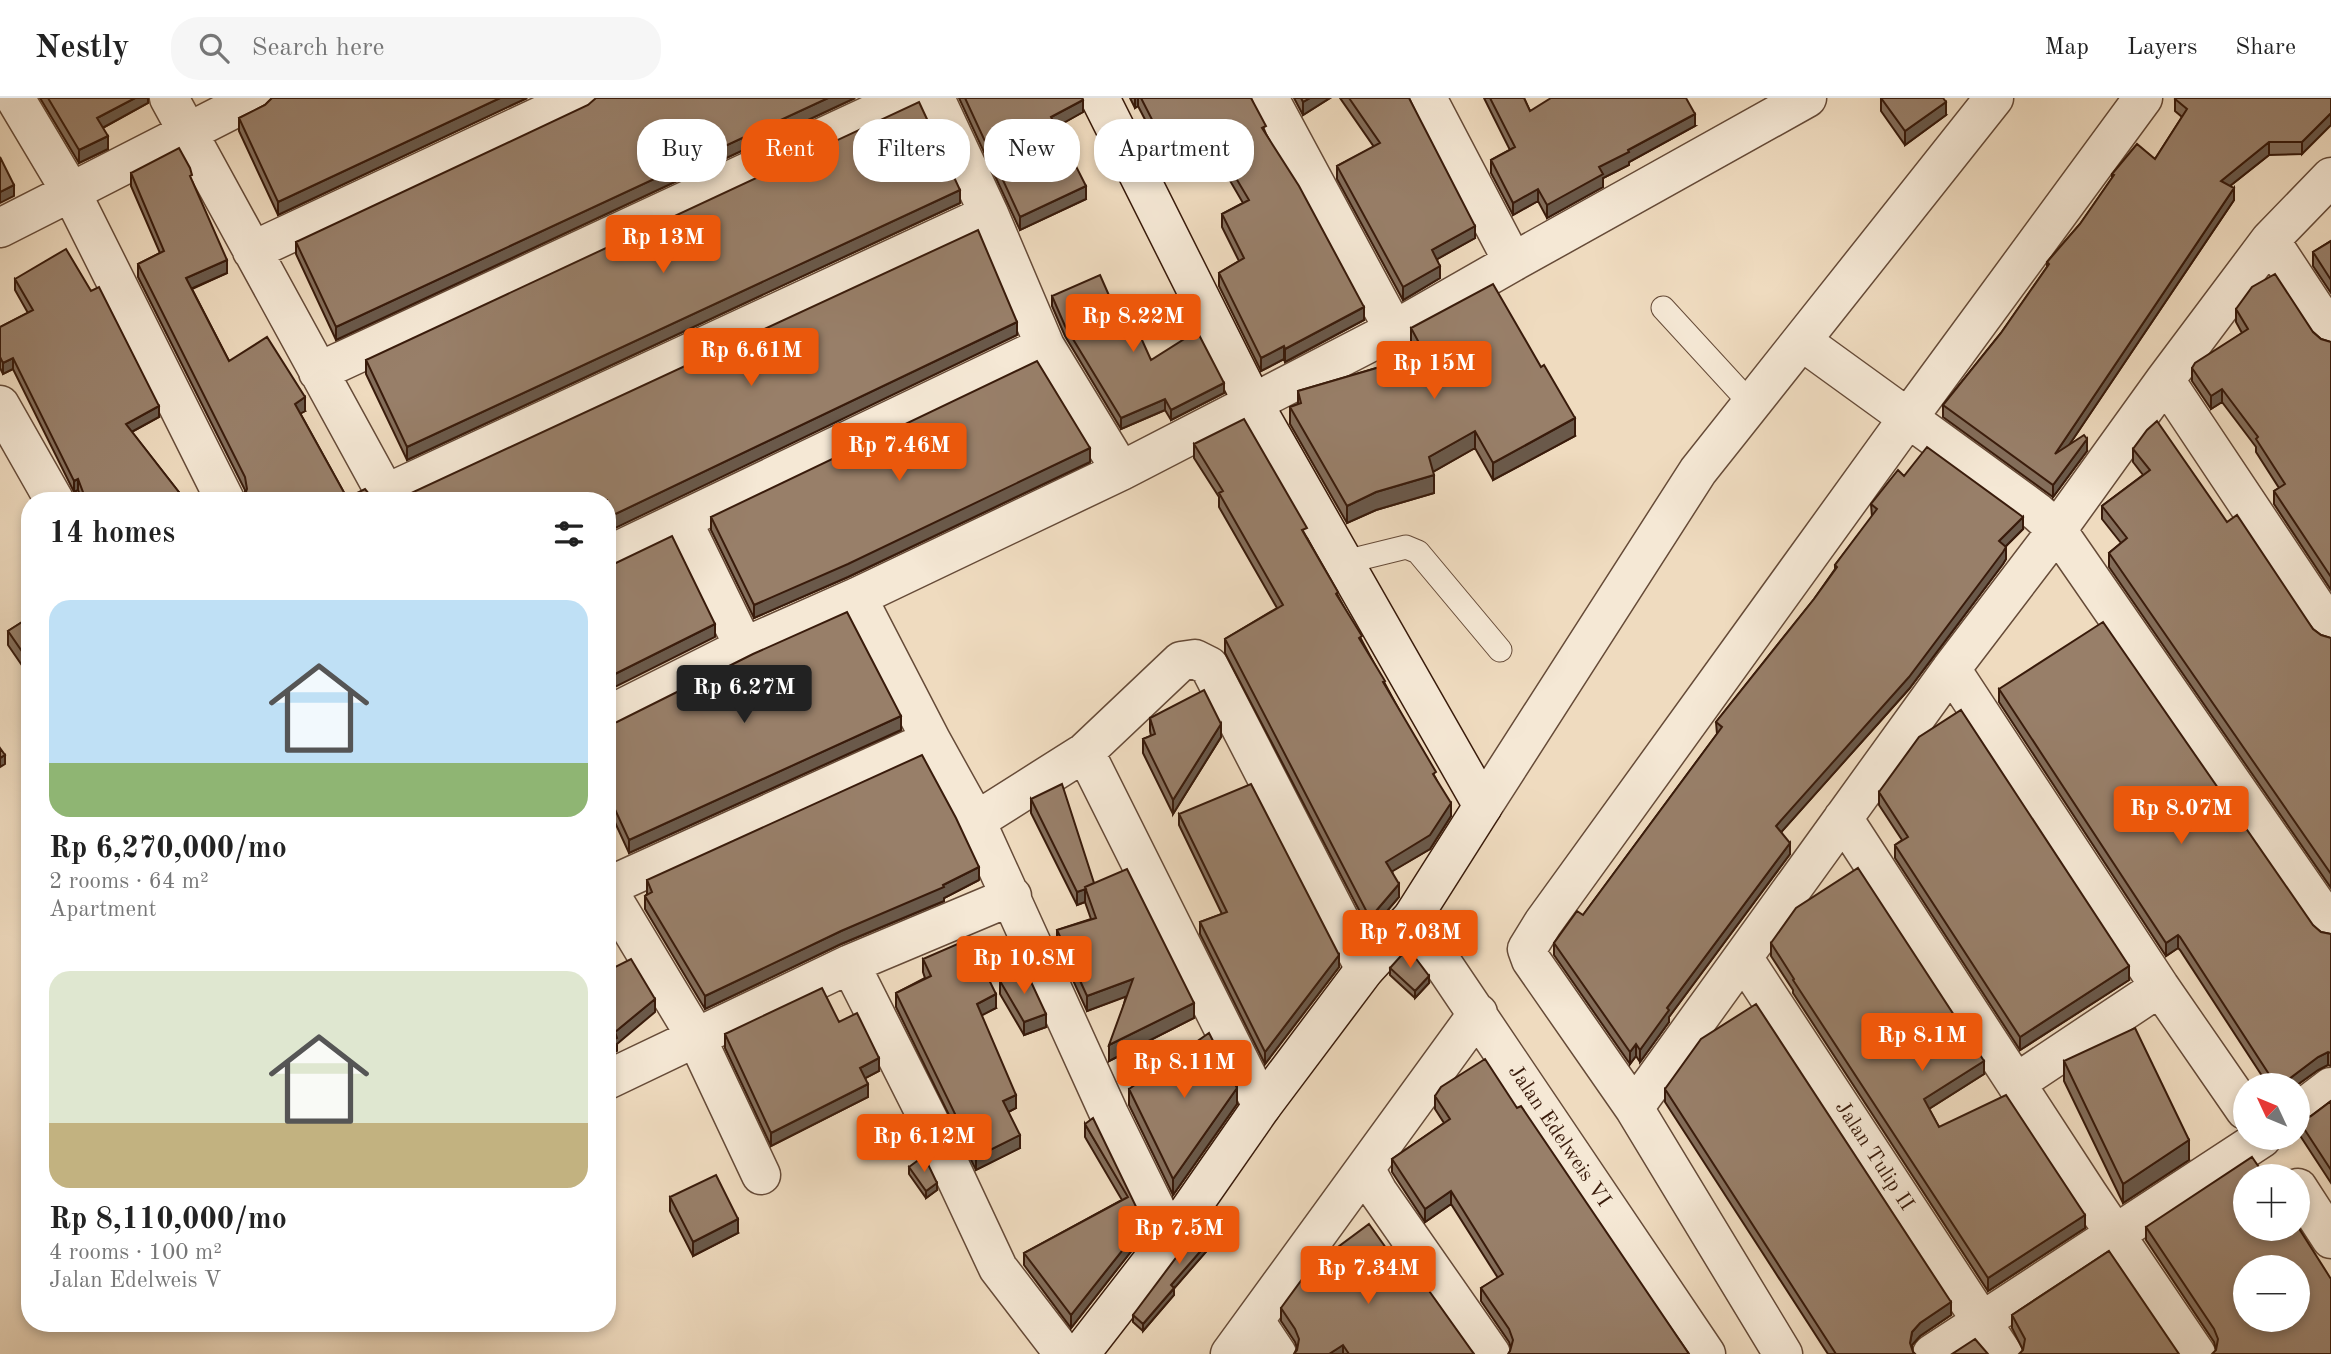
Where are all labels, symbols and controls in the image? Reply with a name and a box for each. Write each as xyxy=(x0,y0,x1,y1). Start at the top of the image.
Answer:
search box xyxy=(171,17,661,80)
icon: search xyxy=(195,29,233,67)
text: Nestly xyxy=(35,32,129,65)
text: Search here xyxy=(251,35,385,61)
text: Map xyxy=(2045,36,2089,60)
text: Layers xyxy=(2127,36,2197,60)
text: Share xyxy=(2235,36,2296,60)
chip: Buy xyxy=(637,119,727,182)
chip: Rent xyxy=(741,119,839,182)
chip: Filters xyxy=(853,119,970,182)
chip: New xyxy=(984,119,1080,182)
chip: Apartment xyxy=(1094,119,1254,182)
pin: Rp 13M xyxy=(606,216,720,275)
text: Rp 13M xyxy=(622,226,704,249)
pin: Rp 8.22M xyxy=(1061,294,1205,354)
text: Rp 8.22M xyxy=(1082,305,1184,328)
pin: Rp 6.61M xyxy=(679,328,823,388)
text: Rp 6.61M xyxy=(700,339,802,362)
pin: Rp 15M xyxy=(1377,342,1491,401)
text: Rp 15M xyxy=(1393,352,1475,375)
pin: Rp 7.46M xyxy=(827,424,971,483)
text: Rp 7.46M xyxy=(848,434,950,457)
icon: filters xyxy=(550,515,588,553)
text: 14 homes xyxy=(49,519,175,549)
icon: home xyxy=(256,645,382,771)
pin: Rp 6.27M xyxy=(672,666,816,725)
text: Rp 6.27M xyxy=(693,676,795,699)
pin: Rp 8.07M xyxy=(2109,786,2253,846)
text: Rp 8.07M xyxy=(2130,797,2232,820)
text: Rp 6,270,000/mo xyxy=(49,834,287,864)
text: 2 rooms · 64 m² xyxy=(49,870,209,893)
text: Apartment xyxy=(49,898,157,921)
pin: Rp 7.03M xyxy=(1338,910,1482,970)
text: Rp 7.03M xyxy=(1359,921,1461,944)
pin: Rp 10.8M xyxy=(952,936,1096,996)
text: Rp 10.8M xyxy=(973,947,1075,970)
pin: Rp 8.1M xyxy=(1857,1014,1987,1073)
icon: home xyxy=(256,1016,382,1142)
text: Rp 8.1M xyxy=(1877,1024,1967,1047)
pin: Rp 8.11M xyxy=(1112,1040,1256,1100)
text: Rp 8.11M xyxy=(1133,1051,1235,1074)
street label: Jalan Edelweis VI xyxy=(1504,1061,1614,1211)
north arrow xyxy=(2233,1073,2310,1150)
map controls xyxy=(2233,1073,2310,1332)
street label: Jalan Tulip II xyxy=(1831,1098,1917,1214)
pin: Rp 6.12M xyxy=(852,1114,996,1174)
text: Rp 6.12M xyxy=(873,1125,975,1148)
button: + xyxy=(2233,1164,2310,1241)
text: Rp 8,110,000/mo xyxy=(49,1205,287,1235)
pin: Rp 7.5M xyxy=(1114,1206,1244,1266)
text: Rp 7.5M xyxy=(1134,1217,1224,1240)
text: 4 rooms · 100 m² xyxy=(49,1241,222,1264)
pin: Rp 7.34M xyxy=(1296,1246,1440,1306)
button: − xyxy=(2233,1255,2310,1332)
text: Rp 7.34M xyxy=(1317,1257,1419,1280)
text: Jalan Edelweis V xyxy=(49,1269,222,1292)

